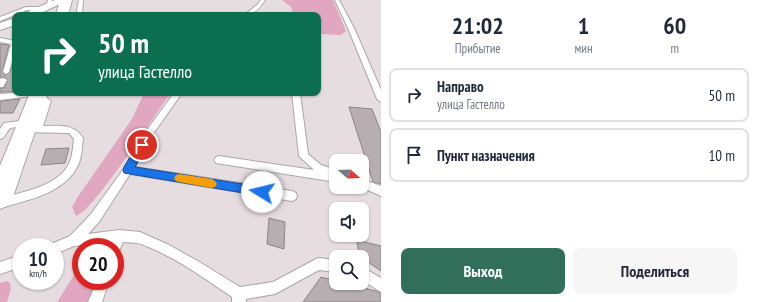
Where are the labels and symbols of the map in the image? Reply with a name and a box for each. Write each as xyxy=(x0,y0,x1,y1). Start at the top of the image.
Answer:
pin xyxy=(125,128,159,162)
north arrow xyxy=(329,154,369,194)
position arrow xyxy=(241,171,283,213)
speed limit sign: 20 xyxy=(72,238,124,290)

